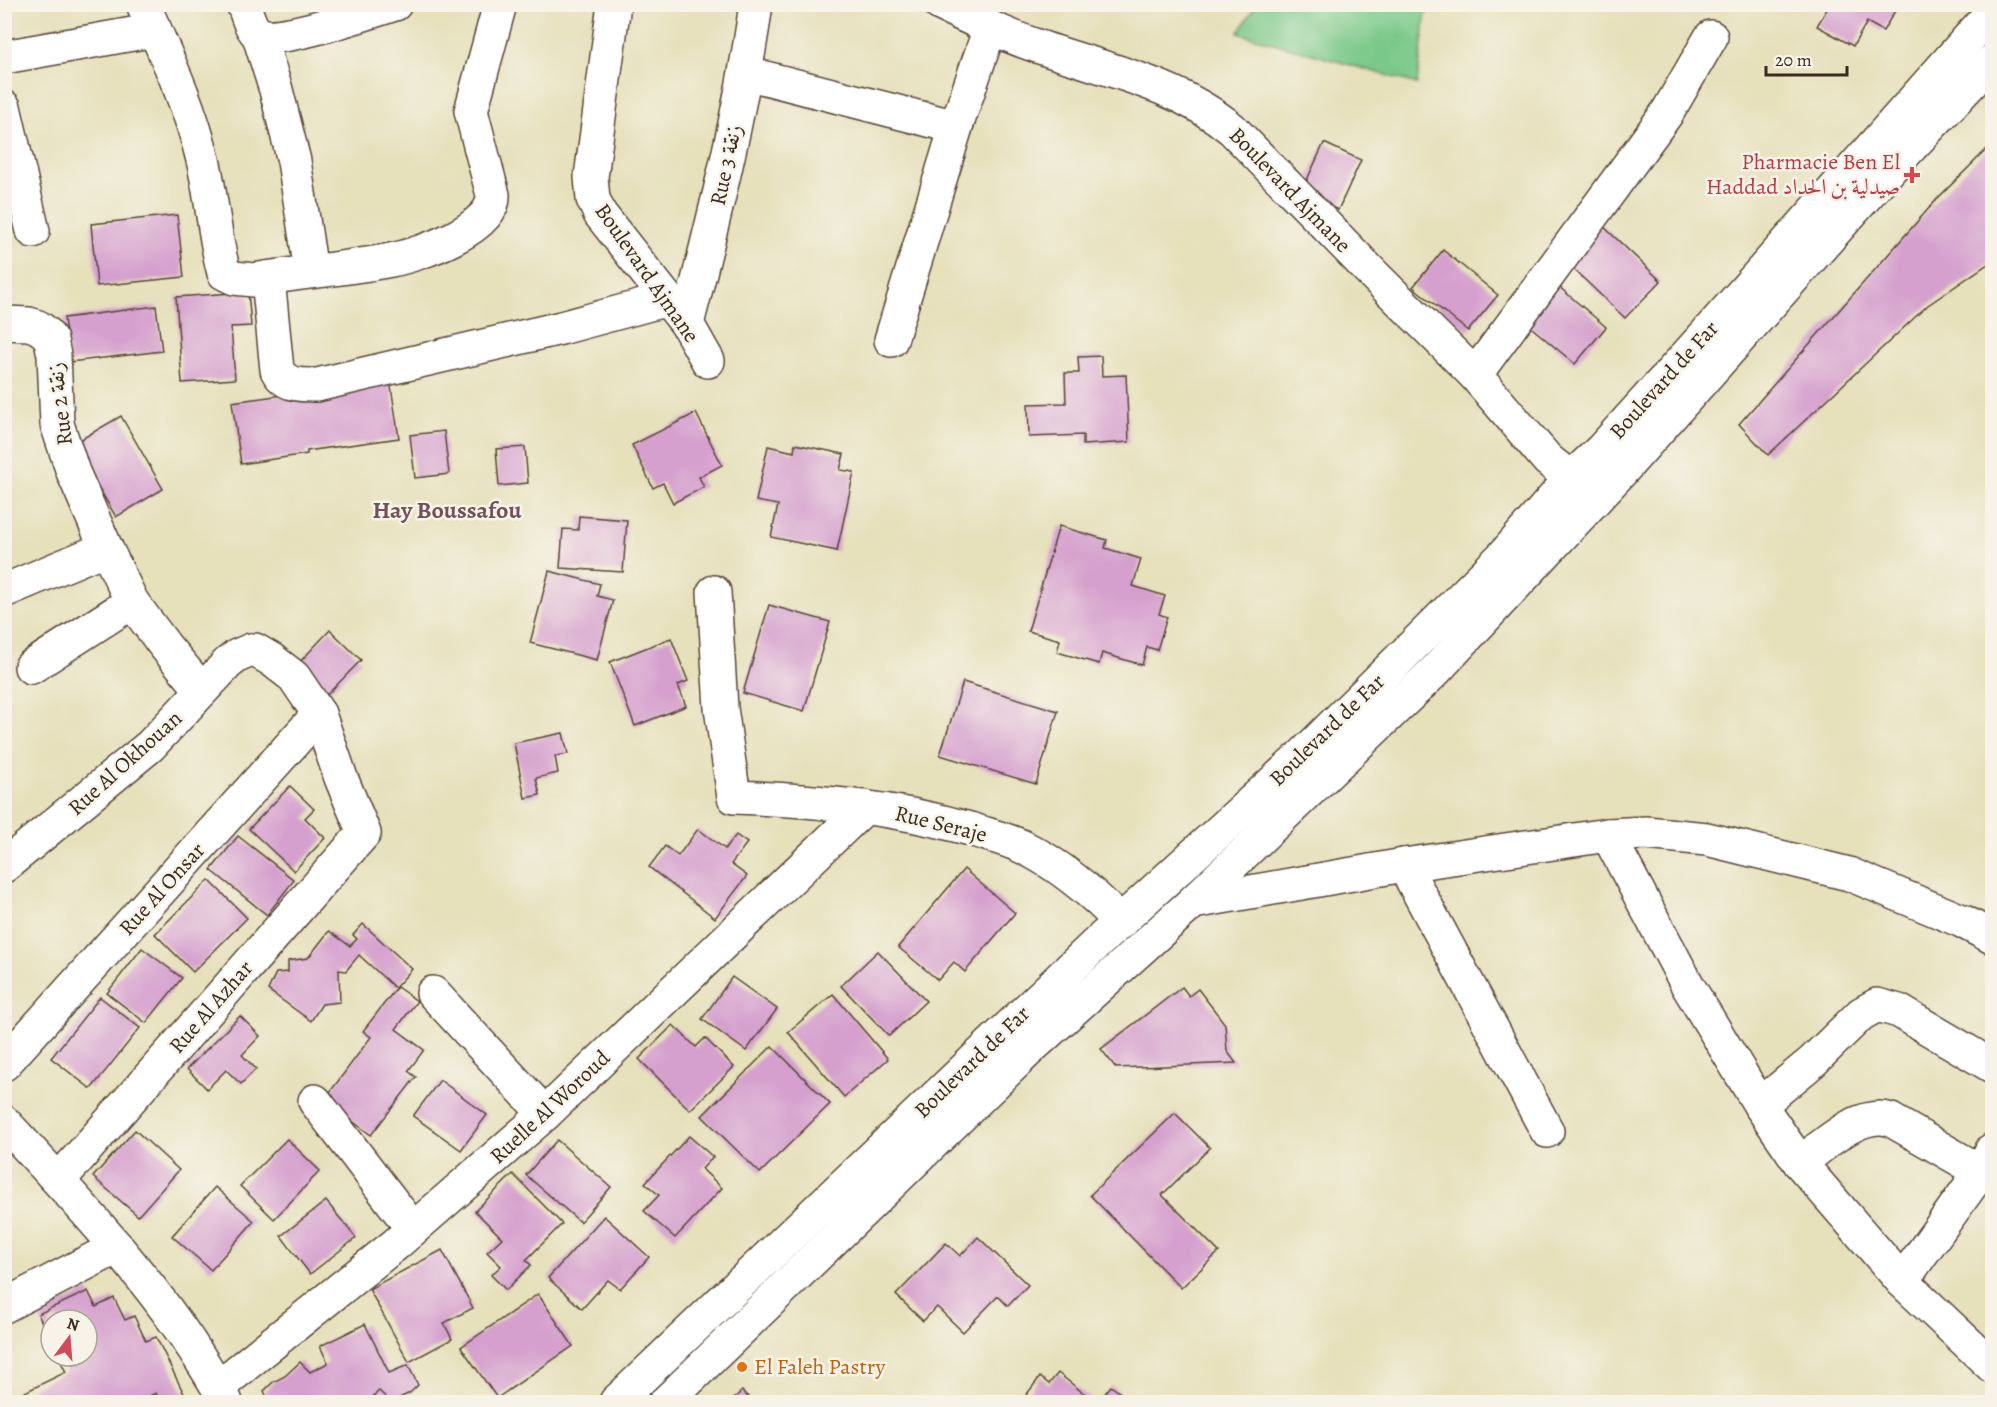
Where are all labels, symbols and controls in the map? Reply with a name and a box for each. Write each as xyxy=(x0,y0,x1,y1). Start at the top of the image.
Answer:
scale bar xyxy=(1766,39,1847,77)
text: 20 m xyxy=(1775,48,1812,72)
street label: Boulevard Ajmane xyxy=(1222,121,1358,259)
street label: Rue 3 زنقة xyxy=(703,122,749,208)
place label: Pharmacie Ben El Haddad صيدلية بن الحداد xyxy=(1706,147,1900,202)
marker: Pharmacie Ben El Haddad صيدلية بن الحداد xyxy=(1905,168,1919,182)
street label: Boulevard Ajmane xyxy=(588,197,706,349)
street label: Boulevard de Far xyxy=(1603,314,1725,446)
street label: Rue 2 زنقة xyxy=(40,361,80,447)
district label: Hay Boussafou xyxy=(372,494,522,526)
street label: Boulevard de Far xyxy=(1263,667,1391,793)
street label: Rue Al Okhouan xyxy=(61,704,189,822)
street label: Rue Seraje xyxy=(892,798,990,850)
street label: Rue Al Onsar xyxy=(112,836,212,942)
street label: Rue Al Azhar xyxy=(162,954,260,1060)
street label: Boulevard de Far xyxy=(908,999,1036,1125)
street label: Ruelle Al Woroud xyxy=(483,1043,617,1171)
north arrow xyxy=(39,1308,99,1368)
text: N xyxy=(64,1312,82,1337)
place label: El Faleh Pastry xyxy=(754,1352,885,1382)
marker: El Faleh Pastry xyxy=(735,1360,749,1374)

